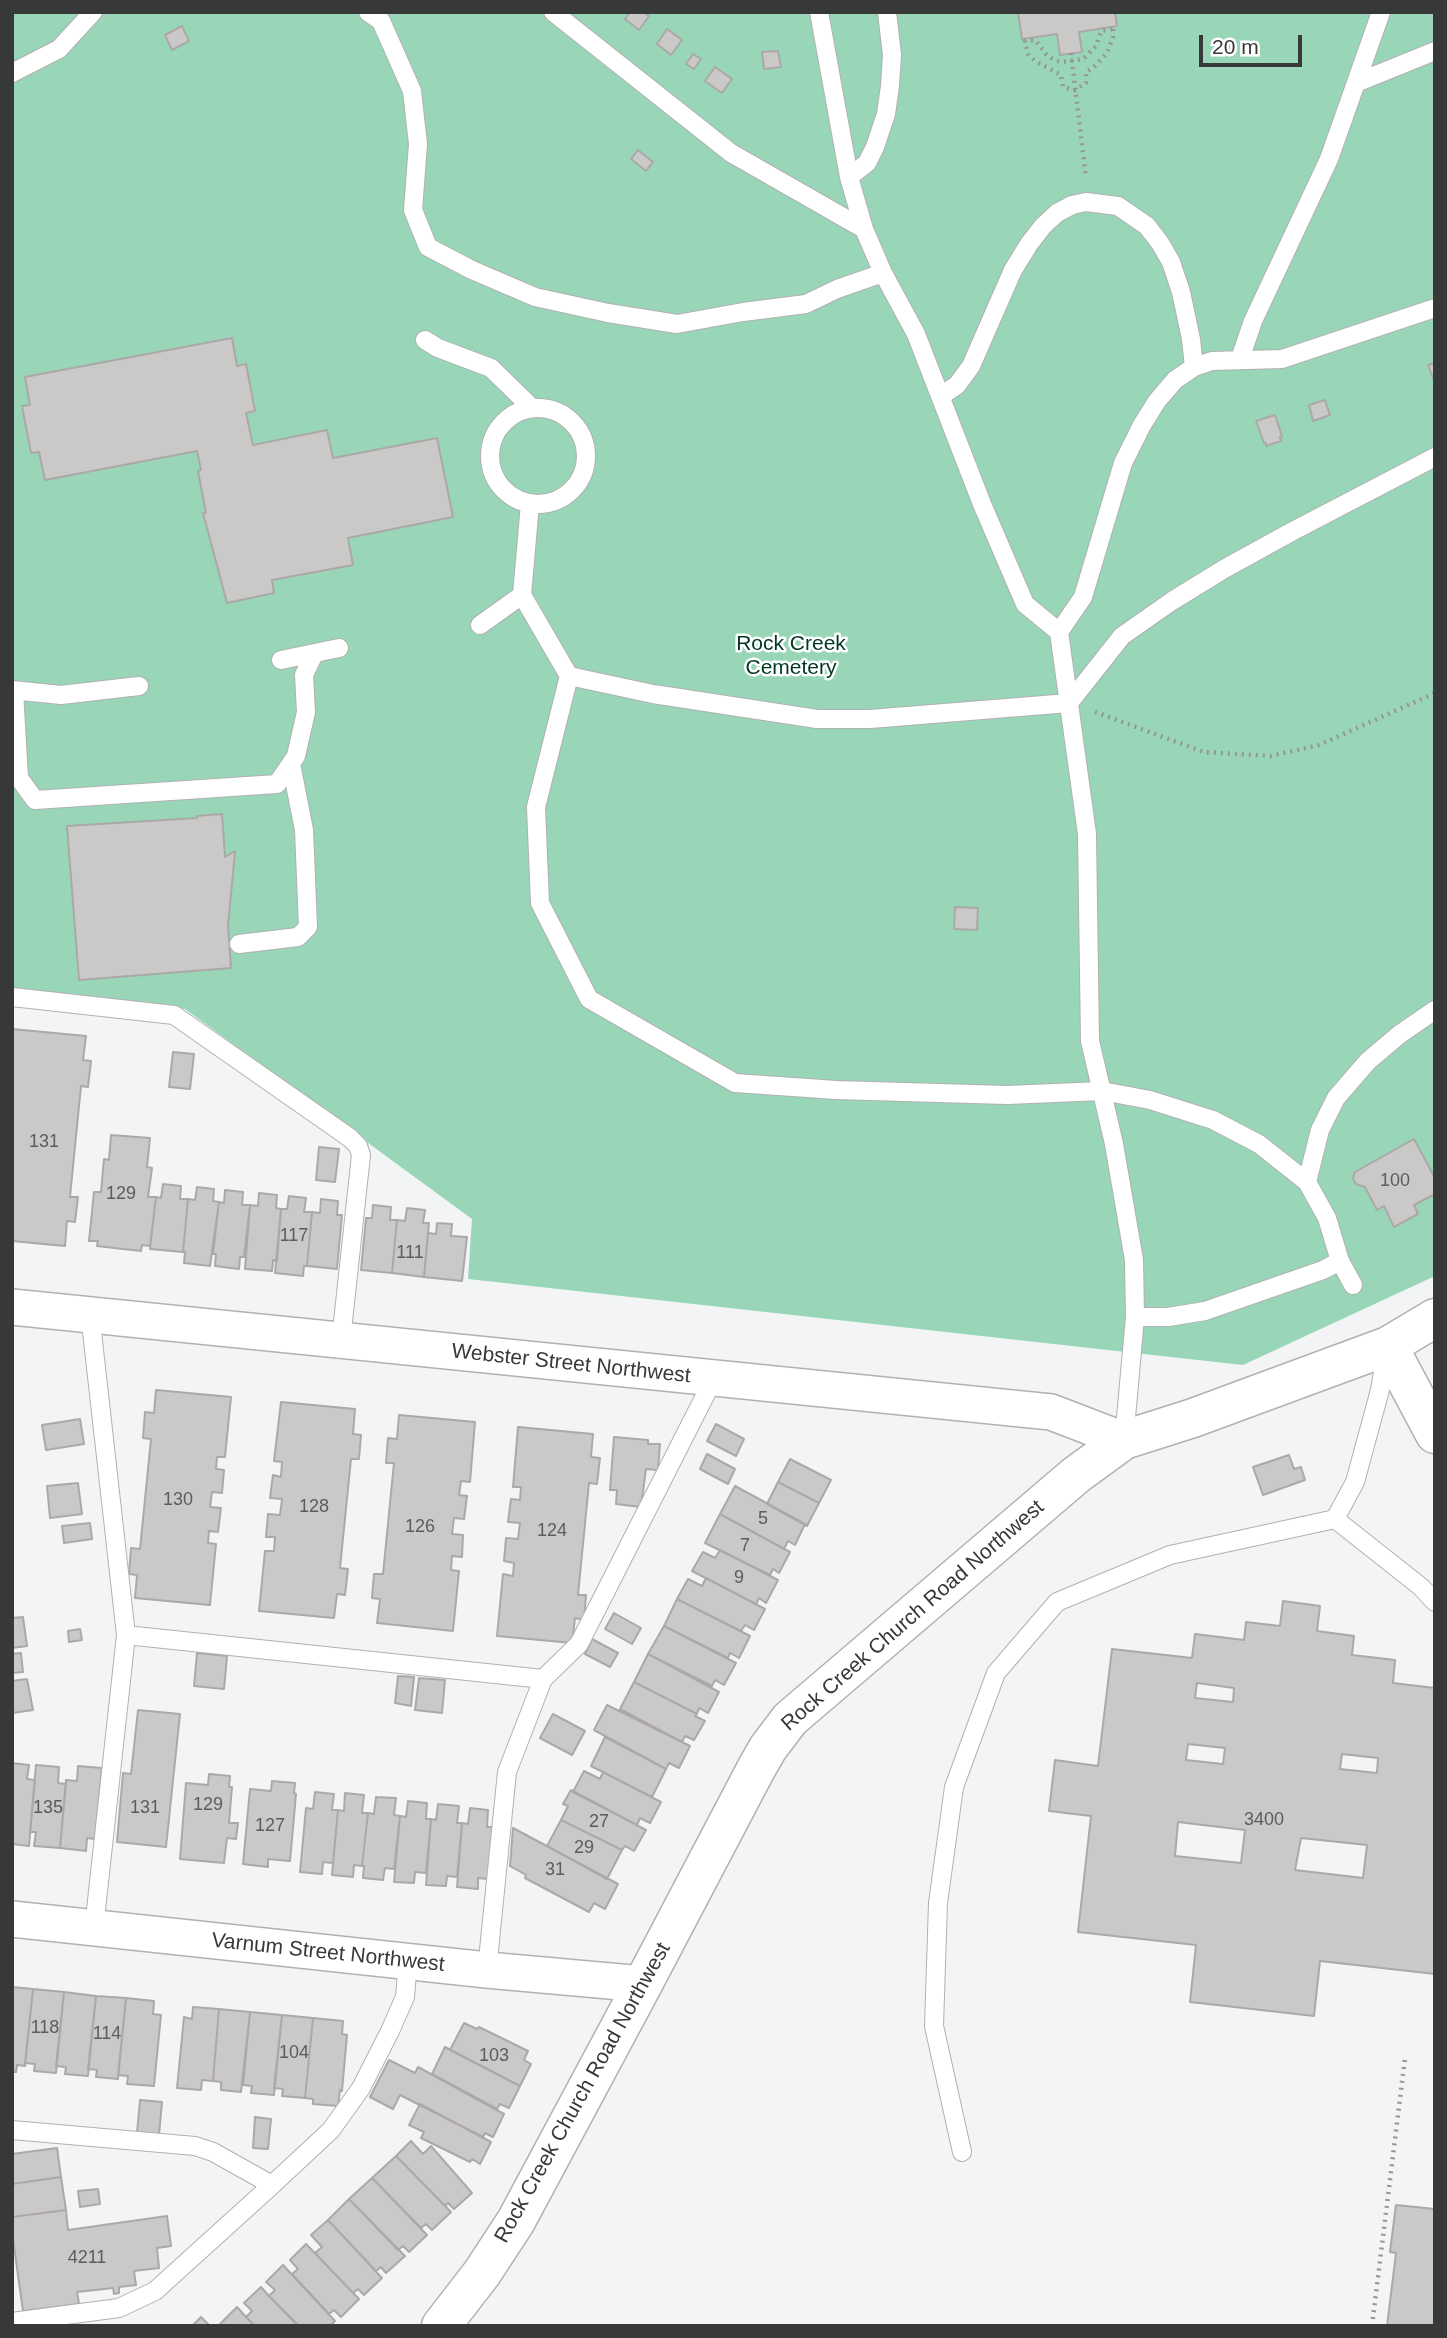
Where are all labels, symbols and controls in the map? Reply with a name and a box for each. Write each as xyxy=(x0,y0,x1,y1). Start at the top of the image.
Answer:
scale bar xyxy=(1202,21,1305,65)
text: 20 m xyxy=(1212,35,1259,58)
park label: Rock Creek Cemetery xyxy=(736,631,846,681)
house number: 131 xyxy=(29,1131,59,1153)
house number: 100 xyxy=(1380,1170,1410,1192)
house number: 129 xyxy=(106,1183,136,1205)
house number: 117 xyxy=(280,1225,308,1247)
house number: 111 xyxy=(396,1242,424,1264)
street label: Webster Street Northwest xyxy=(450,1339,692,1389)
house number: 130 xyxy=(163,1489,193,1511)
street label: Rock Creek Church Road Northwest xyxy=(777,1495,1049,1737)
house number: 128 xyxy=(299,1496,329,1518)
house number: 5 xyxy=(758,1508,768,1530)
house number: 126 xyxy=(405,1516,435,1538)
house number: 124 xyxy=(537,1520,567,1542)
house number: 7 xyxy=(740,1535,750,1557)
house number: 9 xyxy=(734,1567,744,1589)
house number: 129 xyxy=(193,1794,223,1816)
house number: 135 xyxy=(33,1797,63,1819)
house number: 131 xyxy=(130,1797,160,1819)
house number: 3400 xyxy=(1244,1809,1284,1831)
house number: 27 xyxy=(589,1811,609,1833)
house number: 127 xyxy=(255,1815,285,1837)
house number: 29 xyxy=(574,1837,594,1859)
house number: 31 xyxy=(545,1859,565,1881)
street label: Varnum Street Northwest xyxy=(210,1928,446,1978)
street label: Rock Creek Church Road Northwest xyxy=(490,1938,676,2248)
house number: 118 xyxy=(31,2017,59,2039)
house number: 114 xyxy=(93,2023,121,2045)
house number: 104 xyxy=(279,2042,309,2064)
house number: 103 xyxy=(479,2045,509,2067)
house number: 4211 xyxy=(68,2247,106,2269)

